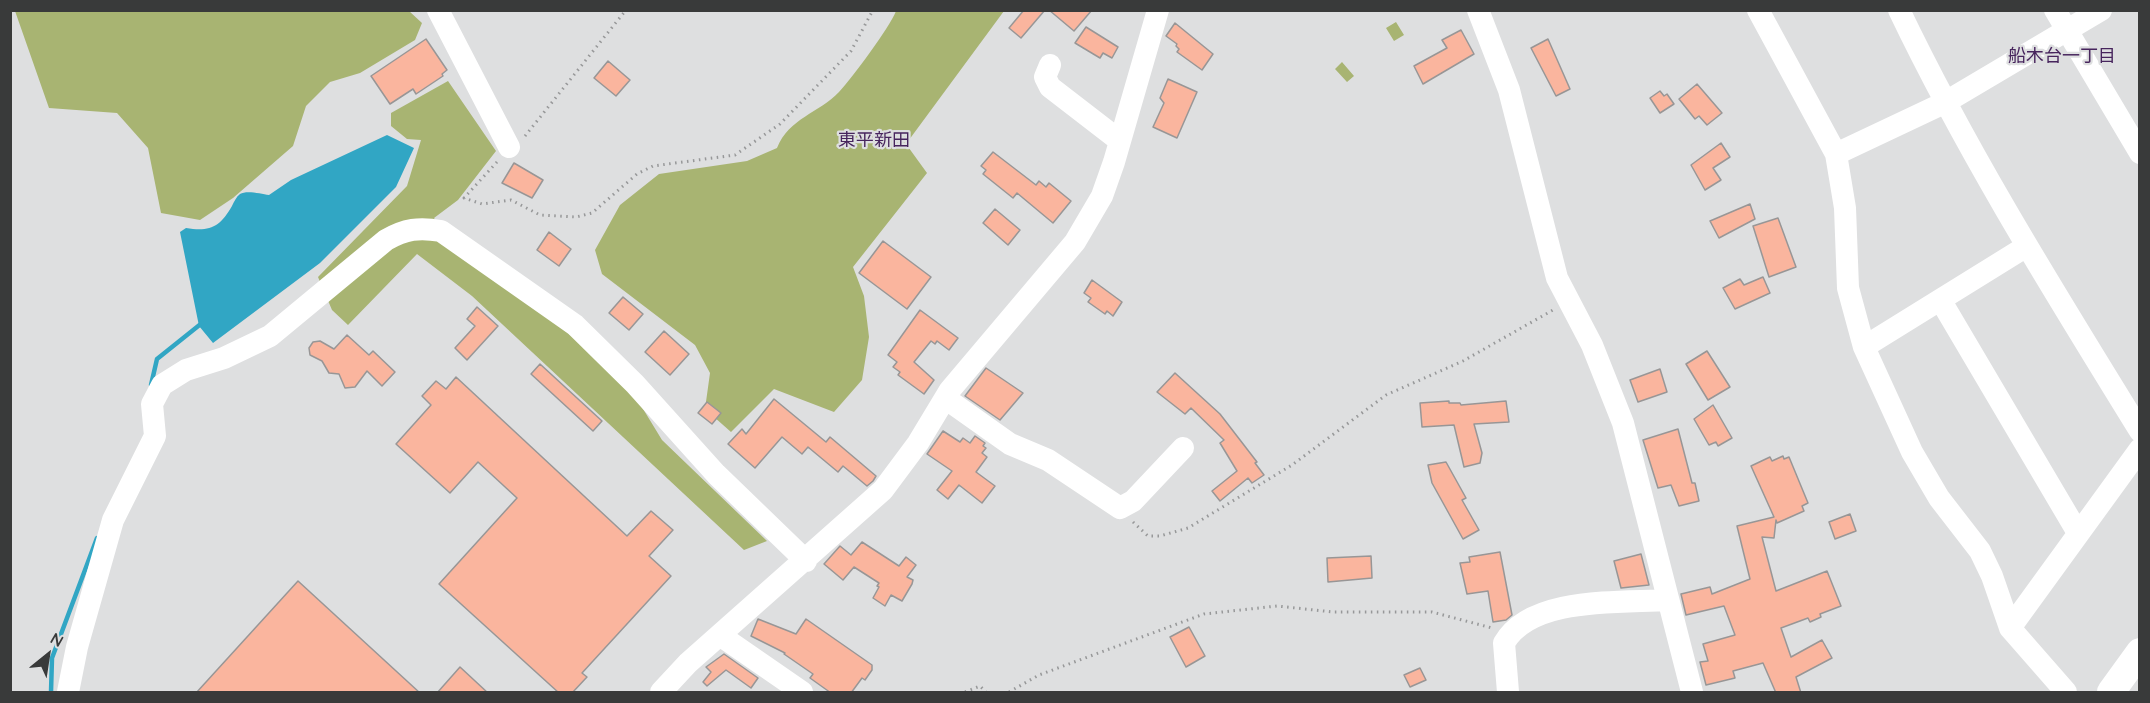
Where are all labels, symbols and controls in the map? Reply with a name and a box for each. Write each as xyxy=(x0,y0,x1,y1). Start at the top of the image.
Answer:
district label: 船木台一丁目 xyxy=(2008,46,2116,68)
district label: 東平新田 xyxy=(838,130,910,152)
north arrow xyxy=(18,625,78,685)
text: N xyxy=(47,628,67,651)

